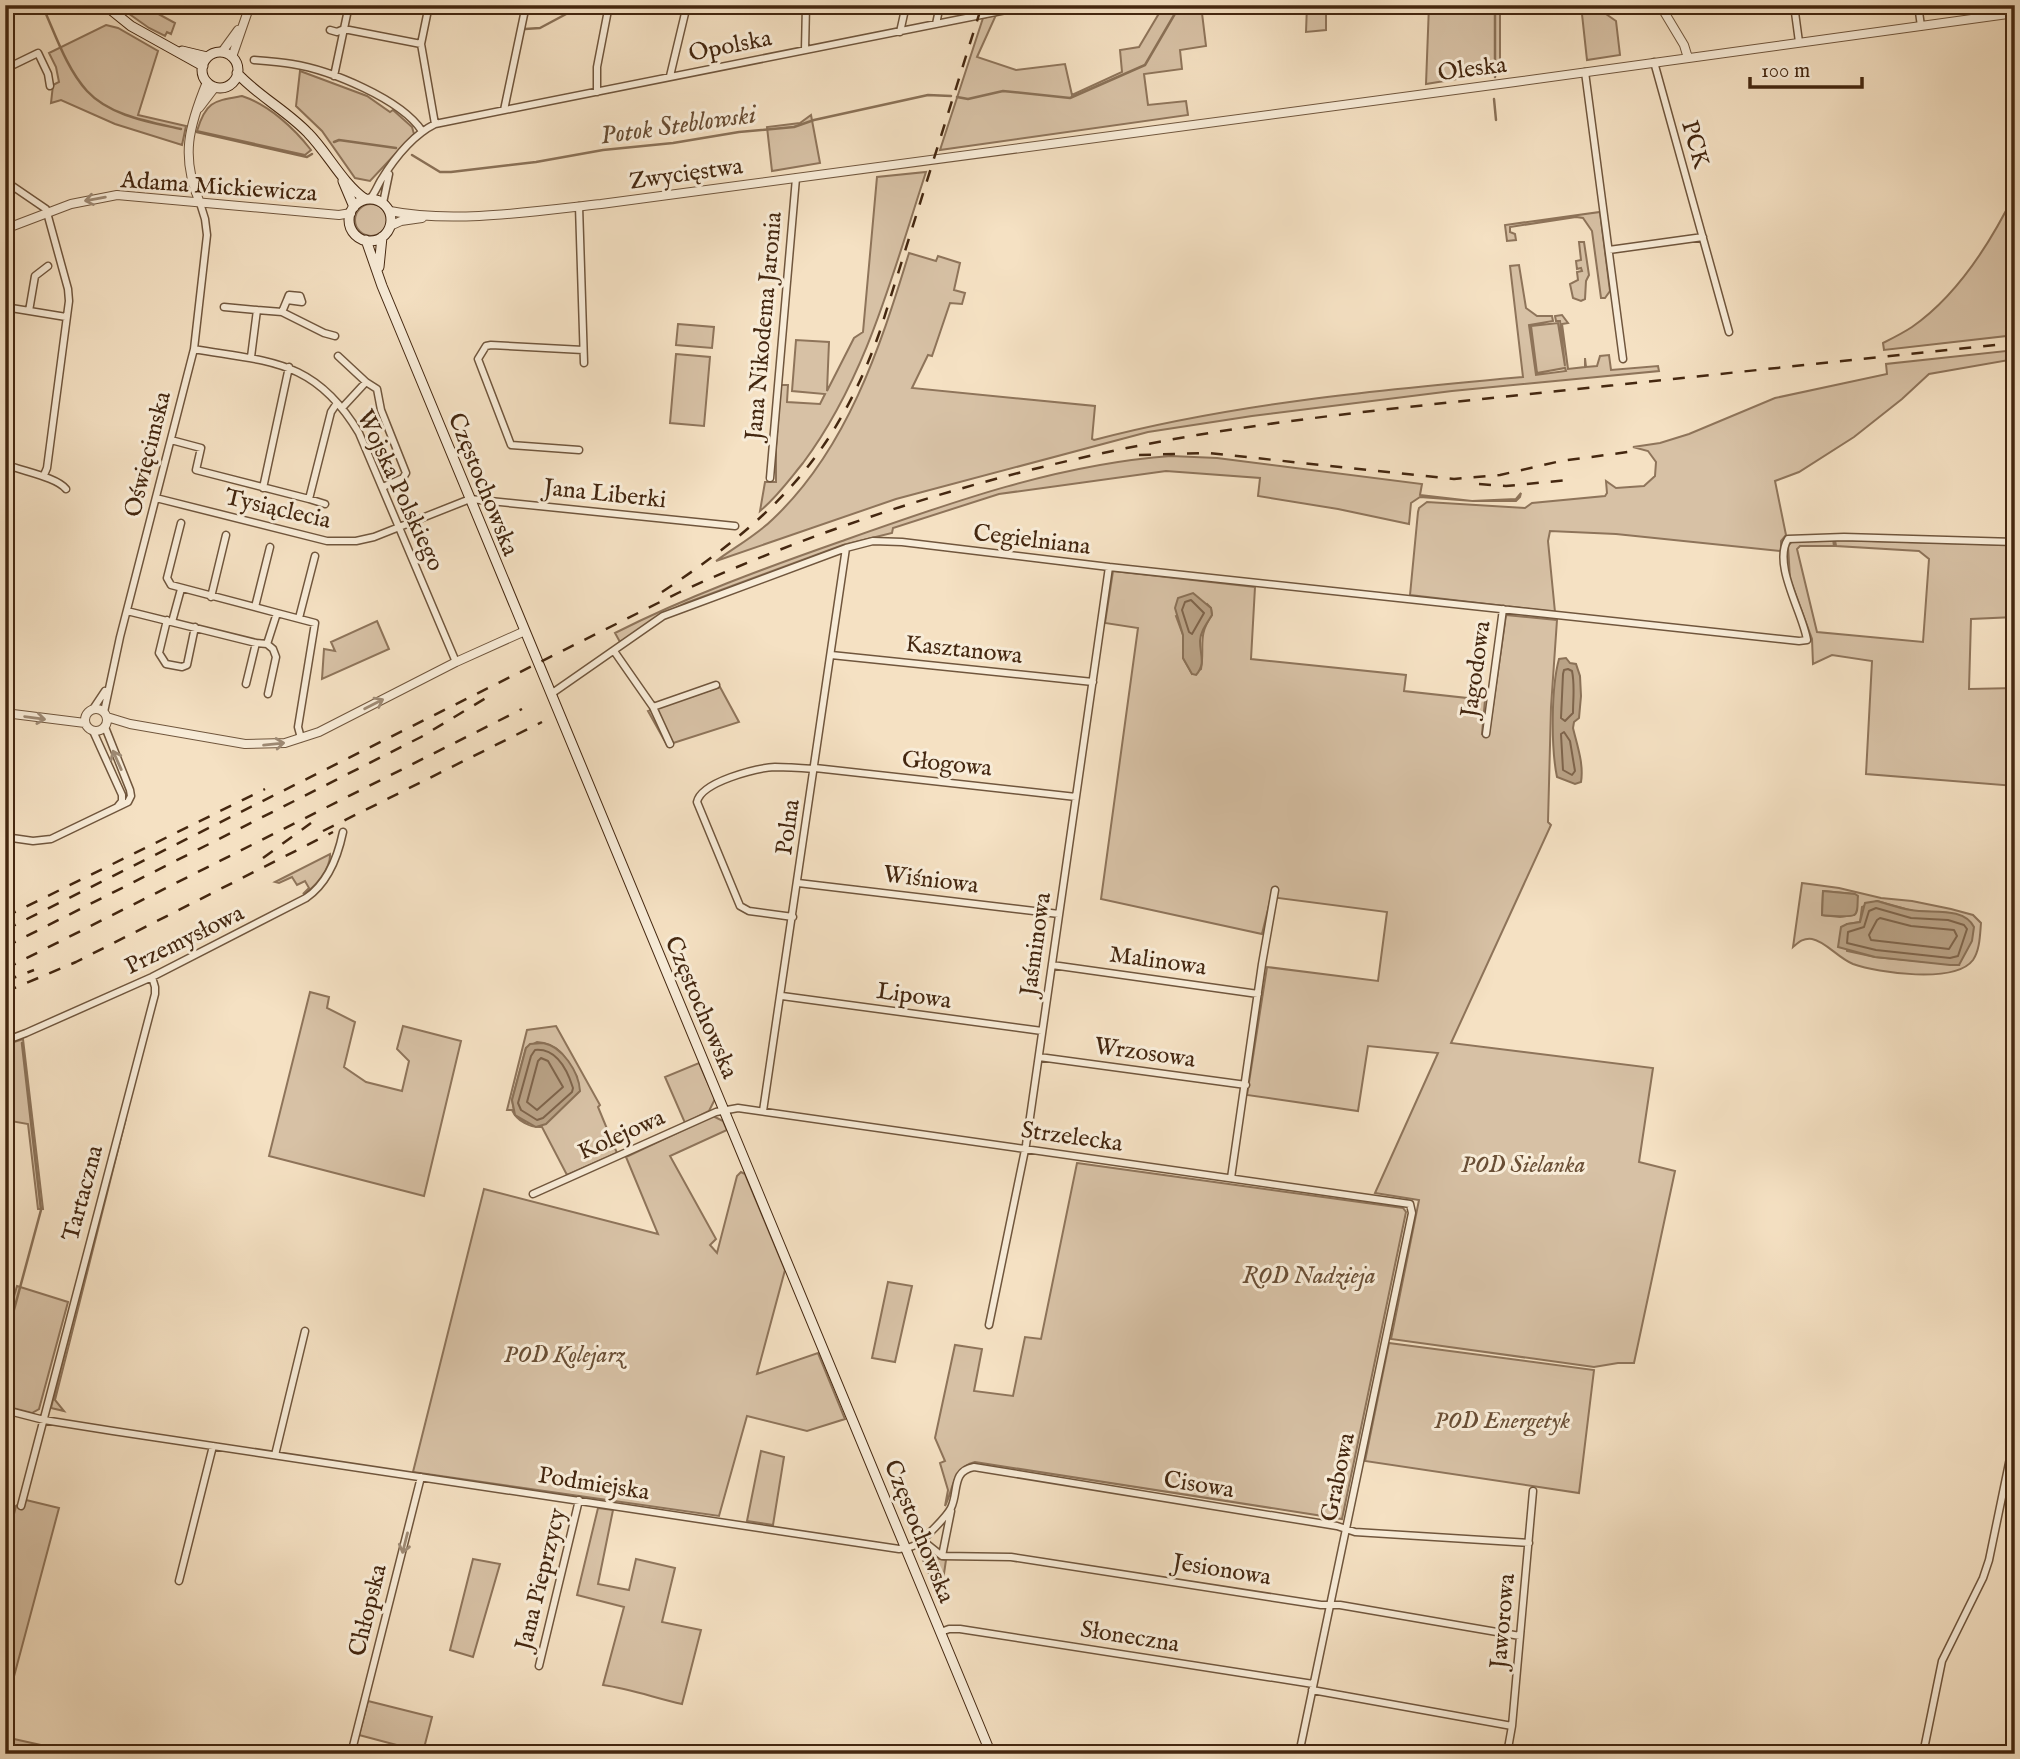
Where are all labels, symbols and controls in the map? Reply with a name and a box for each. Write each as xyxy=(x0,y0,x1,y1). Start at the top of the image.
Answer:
street label: Opolska xyxy=(686,23,775,70)
scale bar xyxy=(1750,46,1862,90)
street label: Oleska xyxy=(1436,50,1509,89)
text: 100 m xyxy=(1761,58,1810,85)
water label: Potok Steblowski xyxy=(598,98,760,153)
street label: PCK xyxy=(1673,117,1716,173)
street label: Zwycięstwa xyxy=(628,151,745,198)
street label: Adama Mickiewicza xyxy=(119,165,319,210)
one-way arrow xyxy=(84,192,107,206)
street label: Jana Nikodema Jaronia xyxy=(739,210,790,445)
street label: Oświęcimska xyxy=(118,388,179,520)
street label: Wojska Polskiego xyxy=(349,405,451,576)
street label: Częstochowska xyxy=(440,408,526,561)
street label: Jana Liberki xyxy=(539,472,668,516)
street label: Tysiąclecia xyxy=(221,482,334,537)
street label: Cegielniana xyxy=(971,518,1093,563)
street label: Jagodowa xyxy=(1454,618,1499,722)
street label: Kasztanowa xyxy=(904,629,1025,672)
one-way arrow xyxy=(363,696,384,710)
one-way arrow xyxy=(23,711,46,724)
one-way arrow xyxy=(262,737,284,750)
street label: Głogowa xyxy=(900,744,994,785)
one-way arrow xyxy=(110,750,123,771)
street label: Polna xyxy=(769,797,808,857)
street label: Wiśniowa xyxy=(881,859,981,902)
street label: Jaśminowa xyxy=(1013,890,1059,1001)
street label: Przemysłowa xyxy=(120,898,250,982)
street label: Częstochowska xyxy=(657,932,745,1084)
street label: Malinowa xyxy=(1107,939,1209,984)
street label: Lipowa xyxy=(874,976,954,1017)
street label: Wrzosowa xyxy=(1092,1031,1198,1076)
street label: Kolejowa xyxy=(573,1102,671,1168)
street label: Strzelecka xyxy=(1019,1115,1125,1160)
street label: Tartaczna xyxy=(56,1141,111,1245)
park label: POD Sielanka xyxy=(1461,1150,1585,1181)
park label: ROD Nadzieja xyxy=(1242,1261,1376,1292)
park label: POD Kolejarz xyxy=(503,1340,628,1371)
park label: POD Energetyk xyxy=(1434,1406,1571,1437)
street label: Grabowa xyxy=(1314,1430,1363,1525)
street label: Częstochowska xyxy=(876,1455,962,1608)
street label: Podmiejska xyxy=(536,1460,652,1509)
street label: Cisowa xyxy=(1161,1465,1237,1506)
street label: Jana Pieprzycy xyxy=(508,1505,574,1657)
one-way arrow xyxy=(398,1531,411,1554)
street label: Jesionowa xyxy=(1167,1547,1274,1594)
street label: Chłopska xyxy=(342,1560,395,1660)
street label: Jaworowa xyxy=(1484,1572,1523,1673)
street label: Słoneczna xyxy=(1078,1614,1182,1661)

